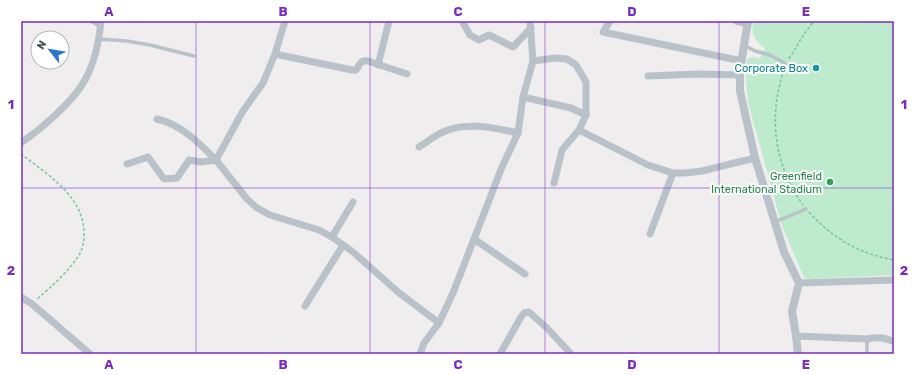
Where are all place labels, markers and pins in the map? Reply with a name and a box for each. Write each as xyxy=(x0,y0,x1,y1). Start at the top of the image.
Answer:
place label: Corporate Box xyxy=(735,62,808,75)
marker: Corporate Box xyxy=(811,63,821,73)
place label: Greenfield International Stadium xyxy=(711,170,822,196)
marker: Greenfield International Stadium xyxy=(825,177,835,187)

